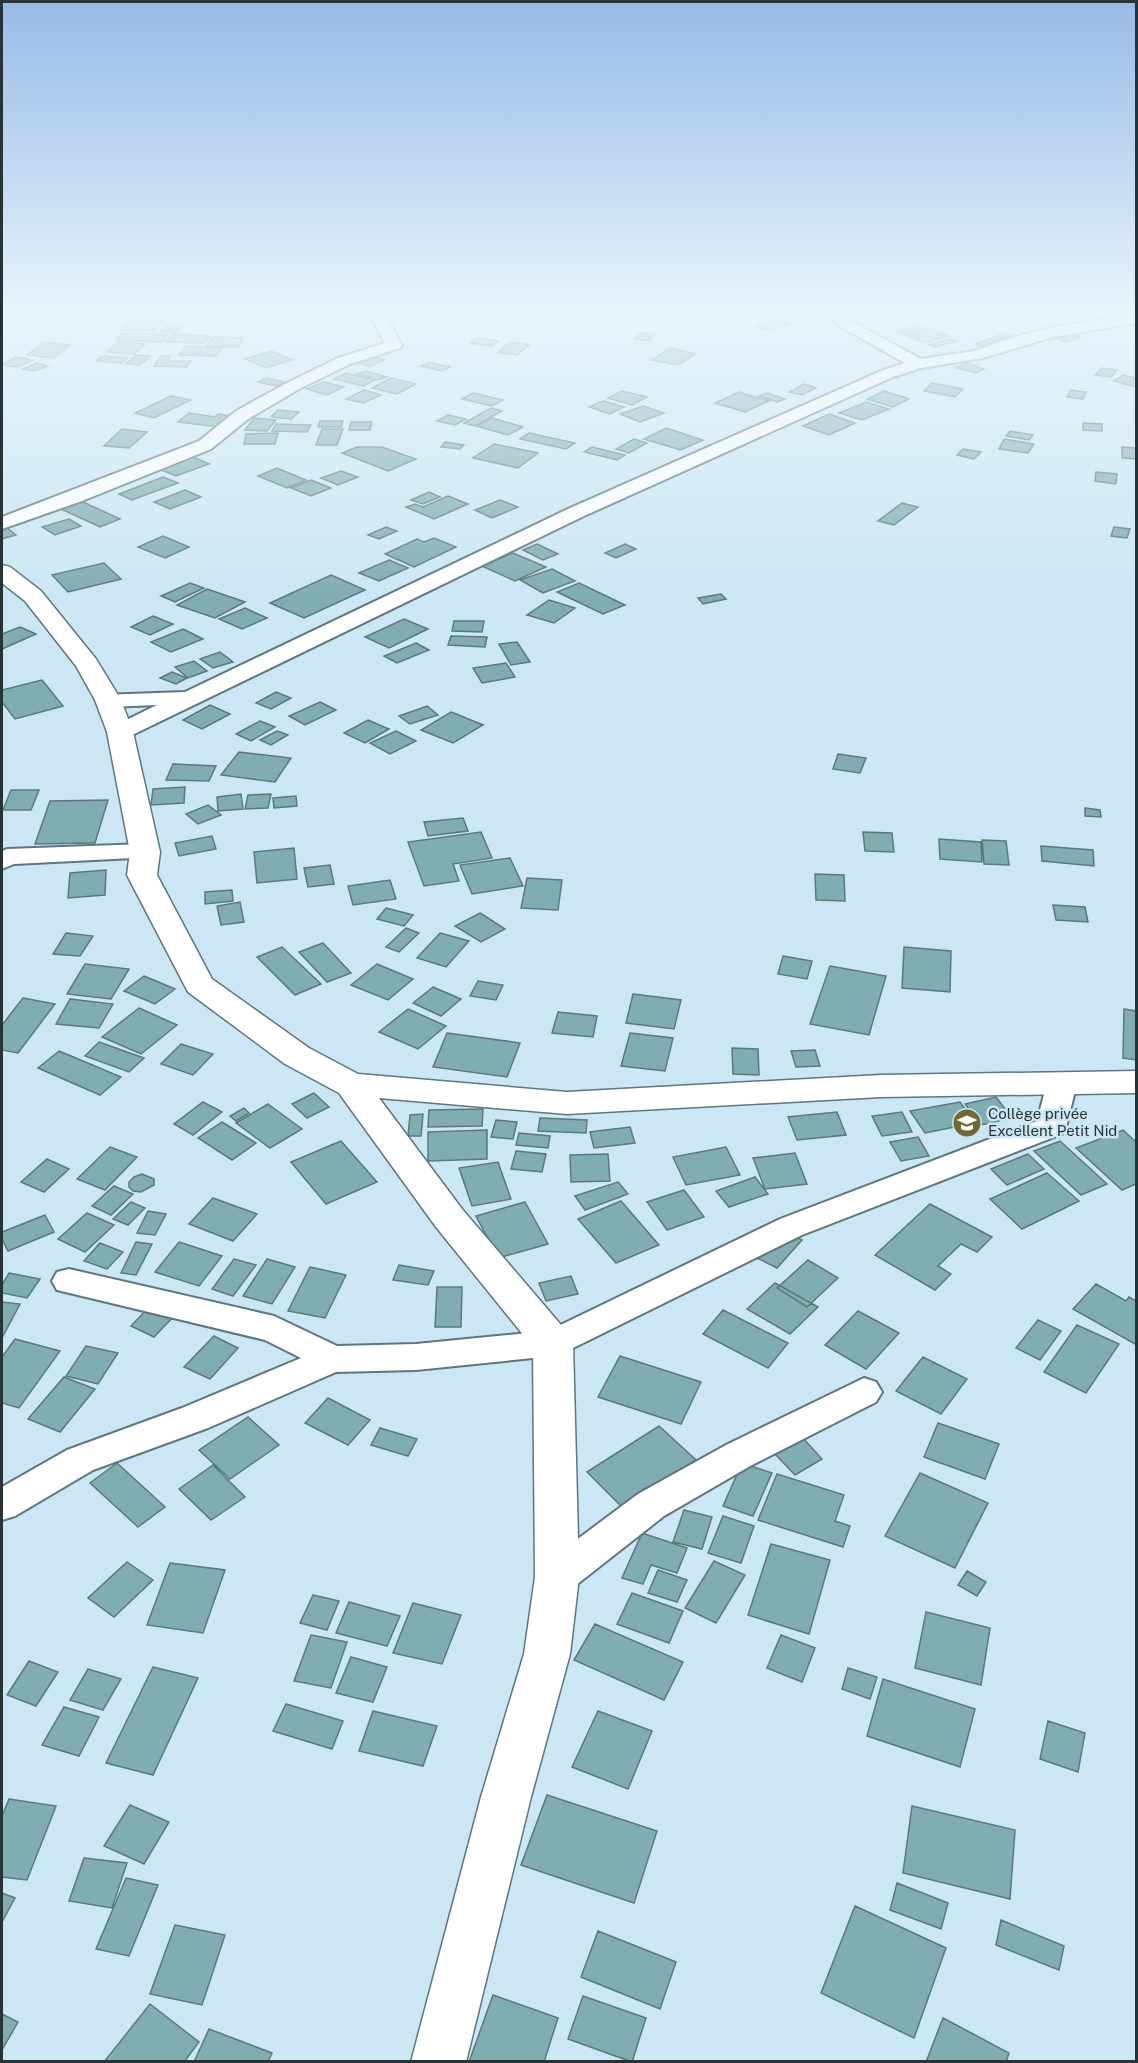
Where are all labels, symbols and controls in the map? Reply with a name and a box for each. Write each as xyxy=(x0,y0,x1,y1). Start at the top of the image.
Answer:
place label: Collège privée Excellent Petit Nid xyxy=(988,1105,1117,1139)
school or university icon: Collège privée Excellent Petit Nid xyxy=(951,1107,983,1139)

